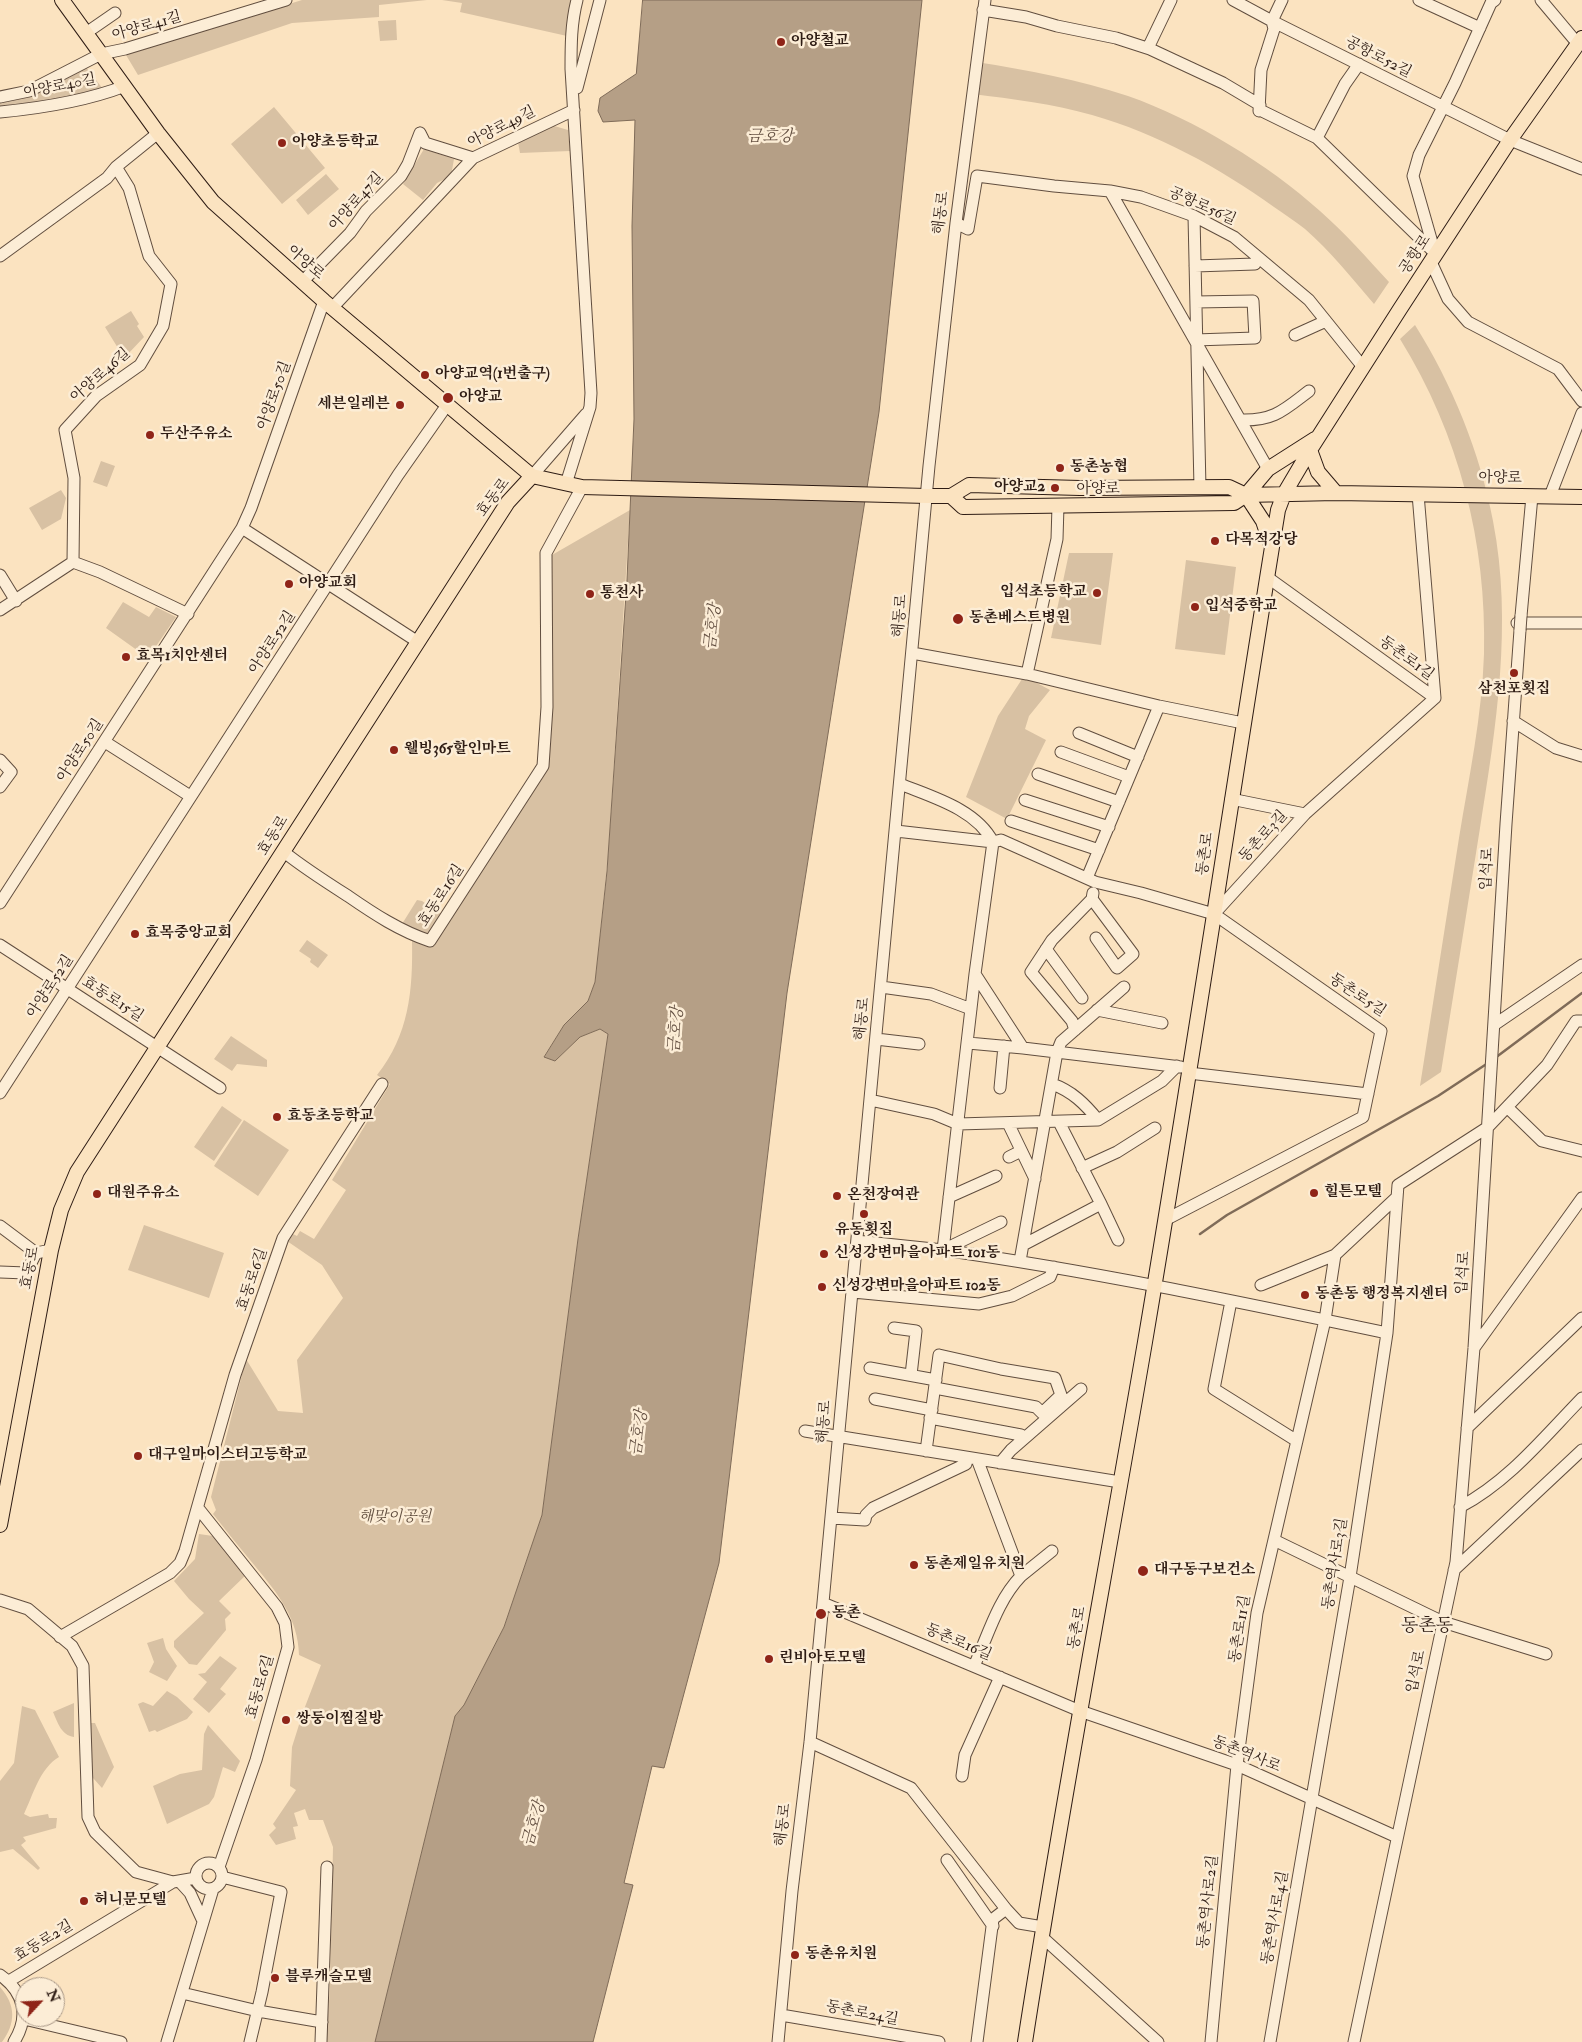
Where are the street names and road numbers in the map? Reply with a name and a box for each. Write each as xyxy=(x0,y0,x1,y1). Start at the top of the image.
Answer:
street label: 아양로41길 xyxy=(110,9,184,45)
street label: 공항로52길 xyxy=(1342,34,1414,82)
street label: 아양로40길 xyxy=(22,71,98,103)
street label: 아양로49길 xyxy=(465,103,539,153)
street label: 아양로47길 xyxy=(326,169,388,235)
street label: 공항로56길 xyxy=(1165,184,1239,230)
street label: 해동로 xyxy=(930,190,954,236)
street label: 공항로 xyxy=(1397,232,1435,278)
street label: 아양로 xyxy=(283,242,327,284)
street label: 아양로46길 xyxy=(67,345,135,407)
street label: 아양로50길 xyxy=(254,359,296,433)
street label: 아양로 xyxy=(1478,470,1522,488)
street label: 효동로 xyxy=(474,475,514,521)
street label: 아양로 xyxy=(1076,481,1120,499)
street label: 해동로 xyxy=(890,594,912,638)
street label: 아양로52길 xyxy=(246,608,300,678)
street label: 동촌로1길 xyxy=(1375,633,1437,685)
street label: 아양로50길 xyxy=(54,716,108,786)
street label: 동촌로3길 xyxy=(1236,807,1292,867)
street label: 효동로 xyxy=(255,813,293,859)
street label: 동촌로 xyxy=(1194,831,1218,877)
street label: 입석로 xyxy=(1478,847,1498,891)
street label: 효동로16길 xyxy=(415,861,469,931)
street label: 아양로52길 xyxy=(24,952,78,1022)
street label: 동촌로5길 xyxy=(1325,970,1389,1022)
street label: 효동로15길 xyxy=(78,973,146,1027)
street label: 해동로 xyxy=(852,996,874,1042)
street label: 효동로 xyxy=(18,1245,44,1291)
street label: 효동로6길 xyxy=(234,1246,272,1314)
street label: 입석로 xyxy=(1454,1251,1474,1295)
street label: 해동로 xyxy=(814,1400,836,1444)
street label: 동촌역사로3길 xyxy=(1320,1517,1352,1611)
street label: 동촌로11길 xyxy=(1227,1594,1255,1664)
street label: 동촌로 xyxy=(1065,1605,1091,1651)
street label: 동촌로16길 xyxy=(922,1621,994,1665)
street label: 입석로 xyxy=(1404,1649,1430,1695)
street label: 효동로6길 xyxy=(243,1653,279,1721)
street label: 동촌역사로 xyxy=(1209,1733,1283,1777)
street label: 해동로 xyxy=(772,1802,796,1848)
street label: 동촌역사로2길 xyxy=(1195,1854,1223,1950)
street label: 동촌역사로4길 xyxy=(1259,1870,1293,1966)
street label: 효동로2길 xyxy=(11,1917,77,1967)
street label: 동촌로24길 xyxy=(824,1998,900,2030)

